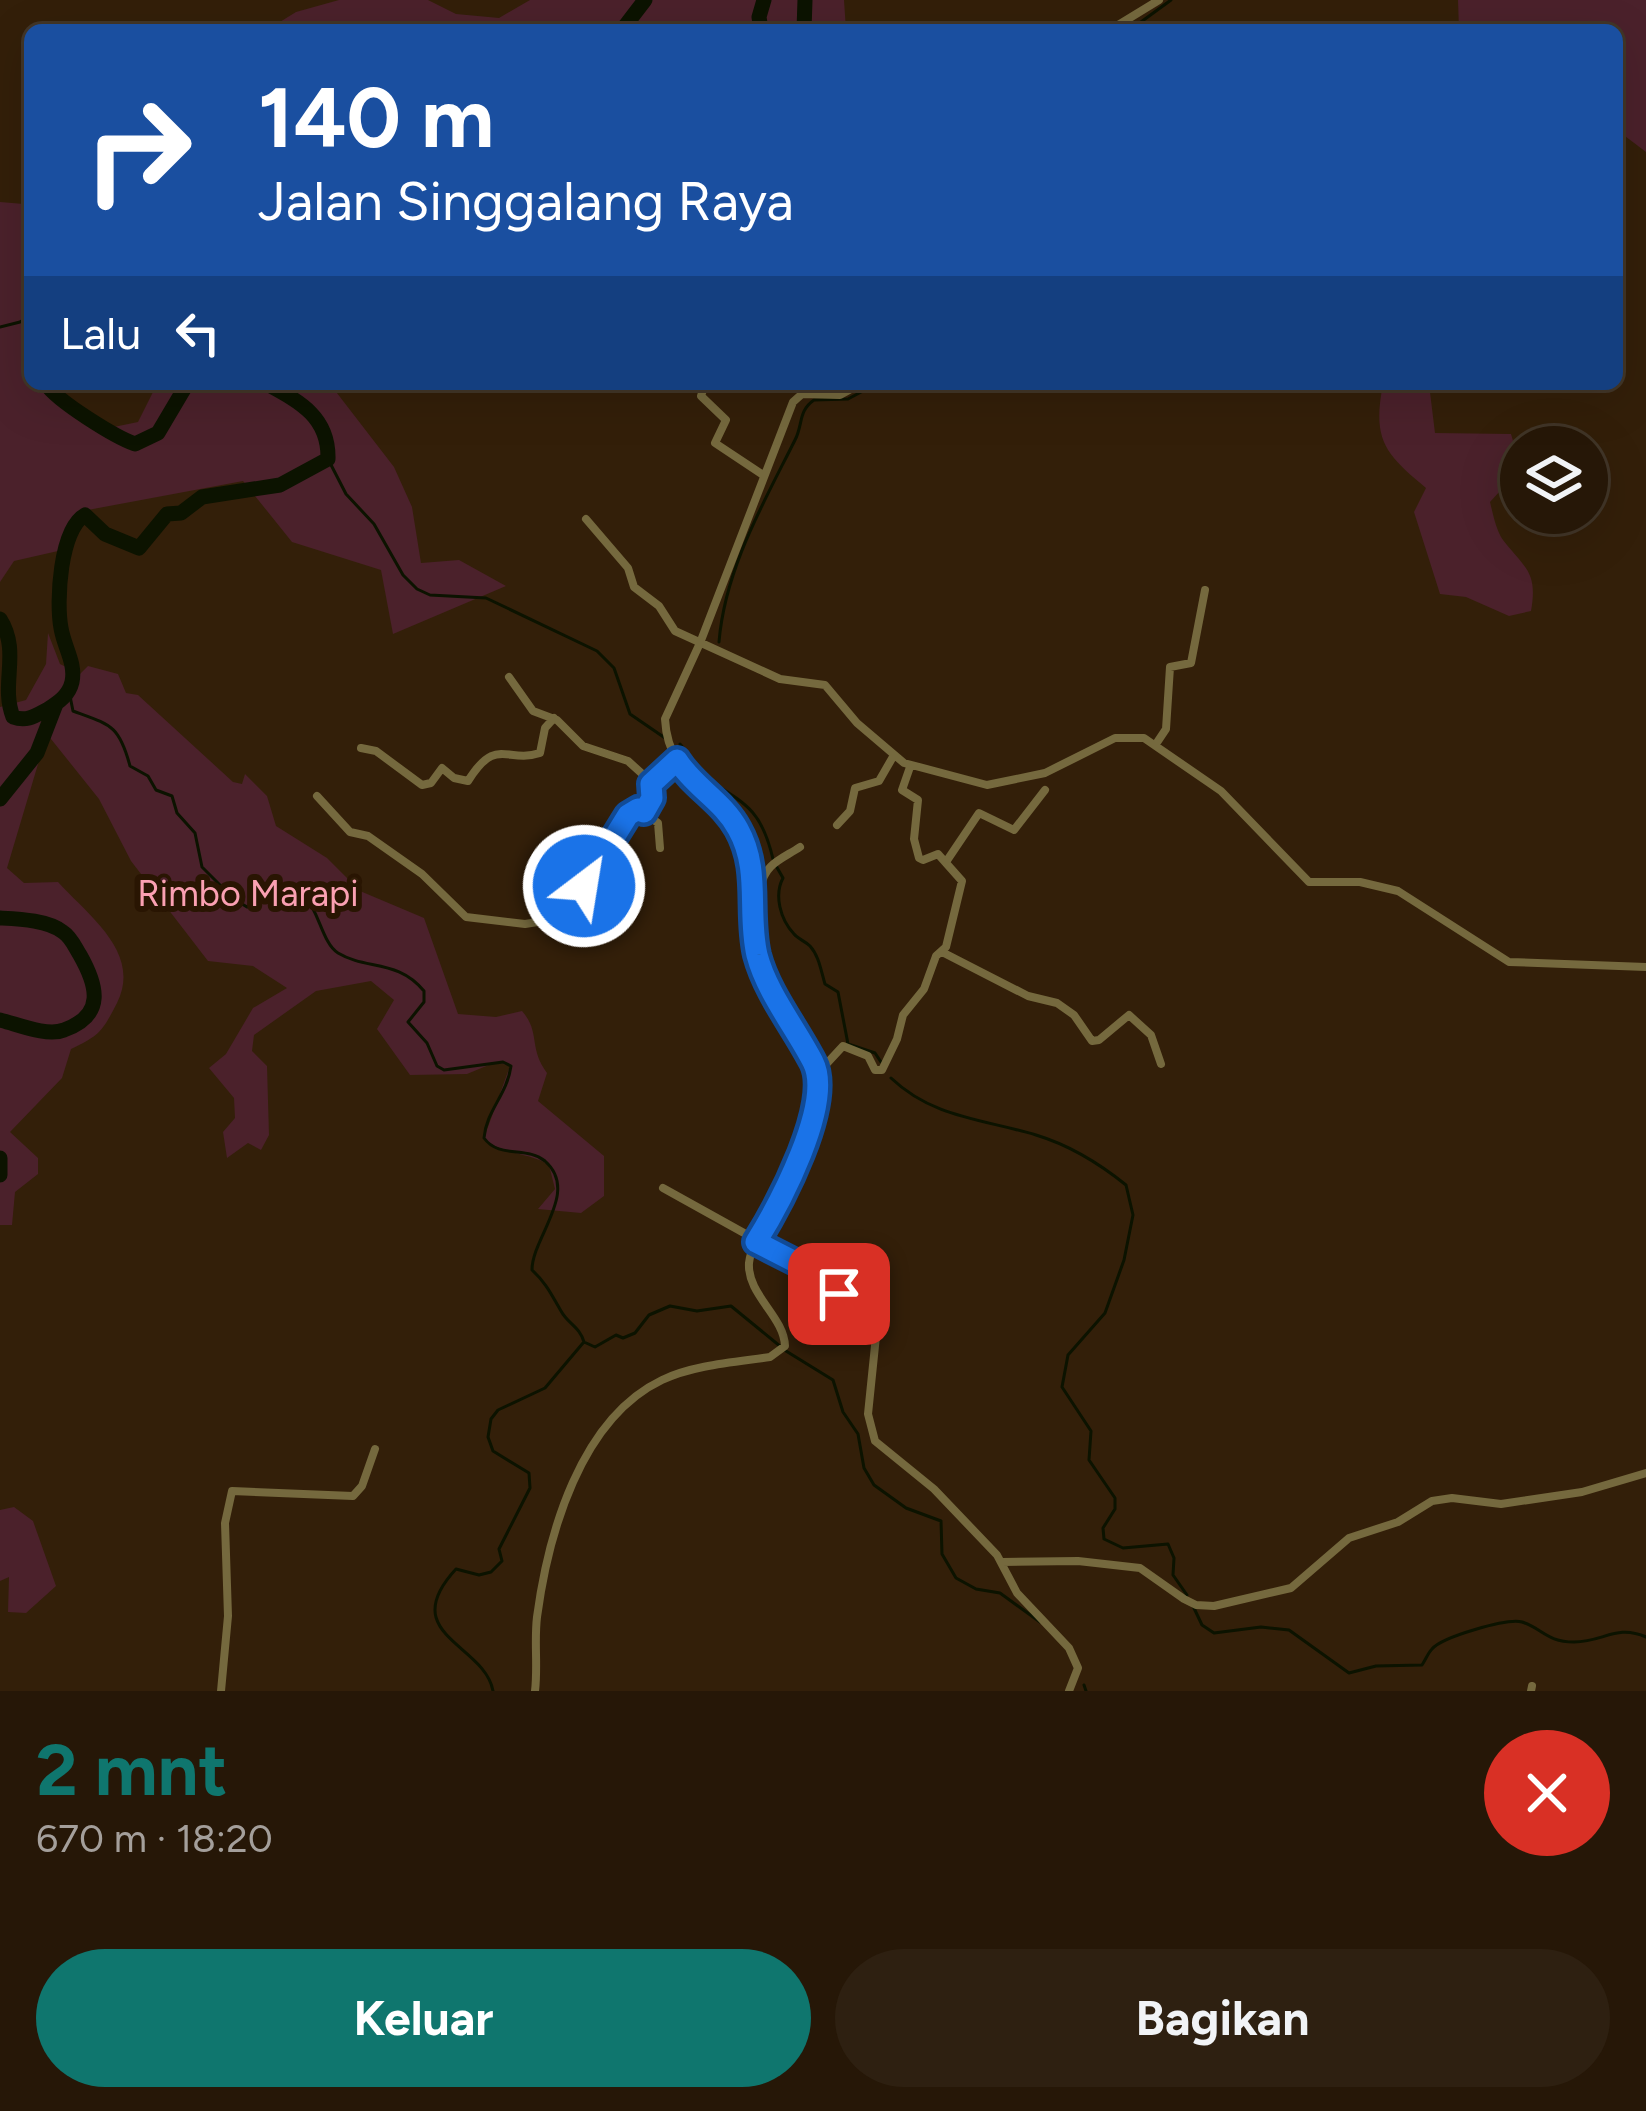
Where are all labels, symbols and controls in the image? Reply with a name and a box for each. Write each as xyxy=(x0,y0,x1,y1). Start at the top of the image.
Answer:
text: 140 m xyxy=(258,67,494,168)
icon: right xyxy=(60,72,216,228)
text: Jalan Singgalang Raya xyxy=(258,169,794,234)
icon: left xyxy=(165,300,231,366)
text: Lalu xyxy=(60,306,141,360)
map controls xyxy=(1500,426,1608,534)
button: layers xyxy=(1500,426,1608,534)
position arrow xyxy=(521,823,647,949)
park label: Rimbo Marapi xyxy=(137,872,359,915)
pin xyxy=(788,1243,890,1345)
icon: arrive xyxy=(806,1261,872,1327)
text: 2 mnt xyxy=(36,1727,227,1813)
button: close xyxy=(1484,1730,1610,1856)
text: 670 m · 18:20 xyxy=(36,1815,273,1862)
button: Keluar xyxy=(36,1949,811,2087)
button: Bagikan xyxy=(835,1949,1610,2087)

